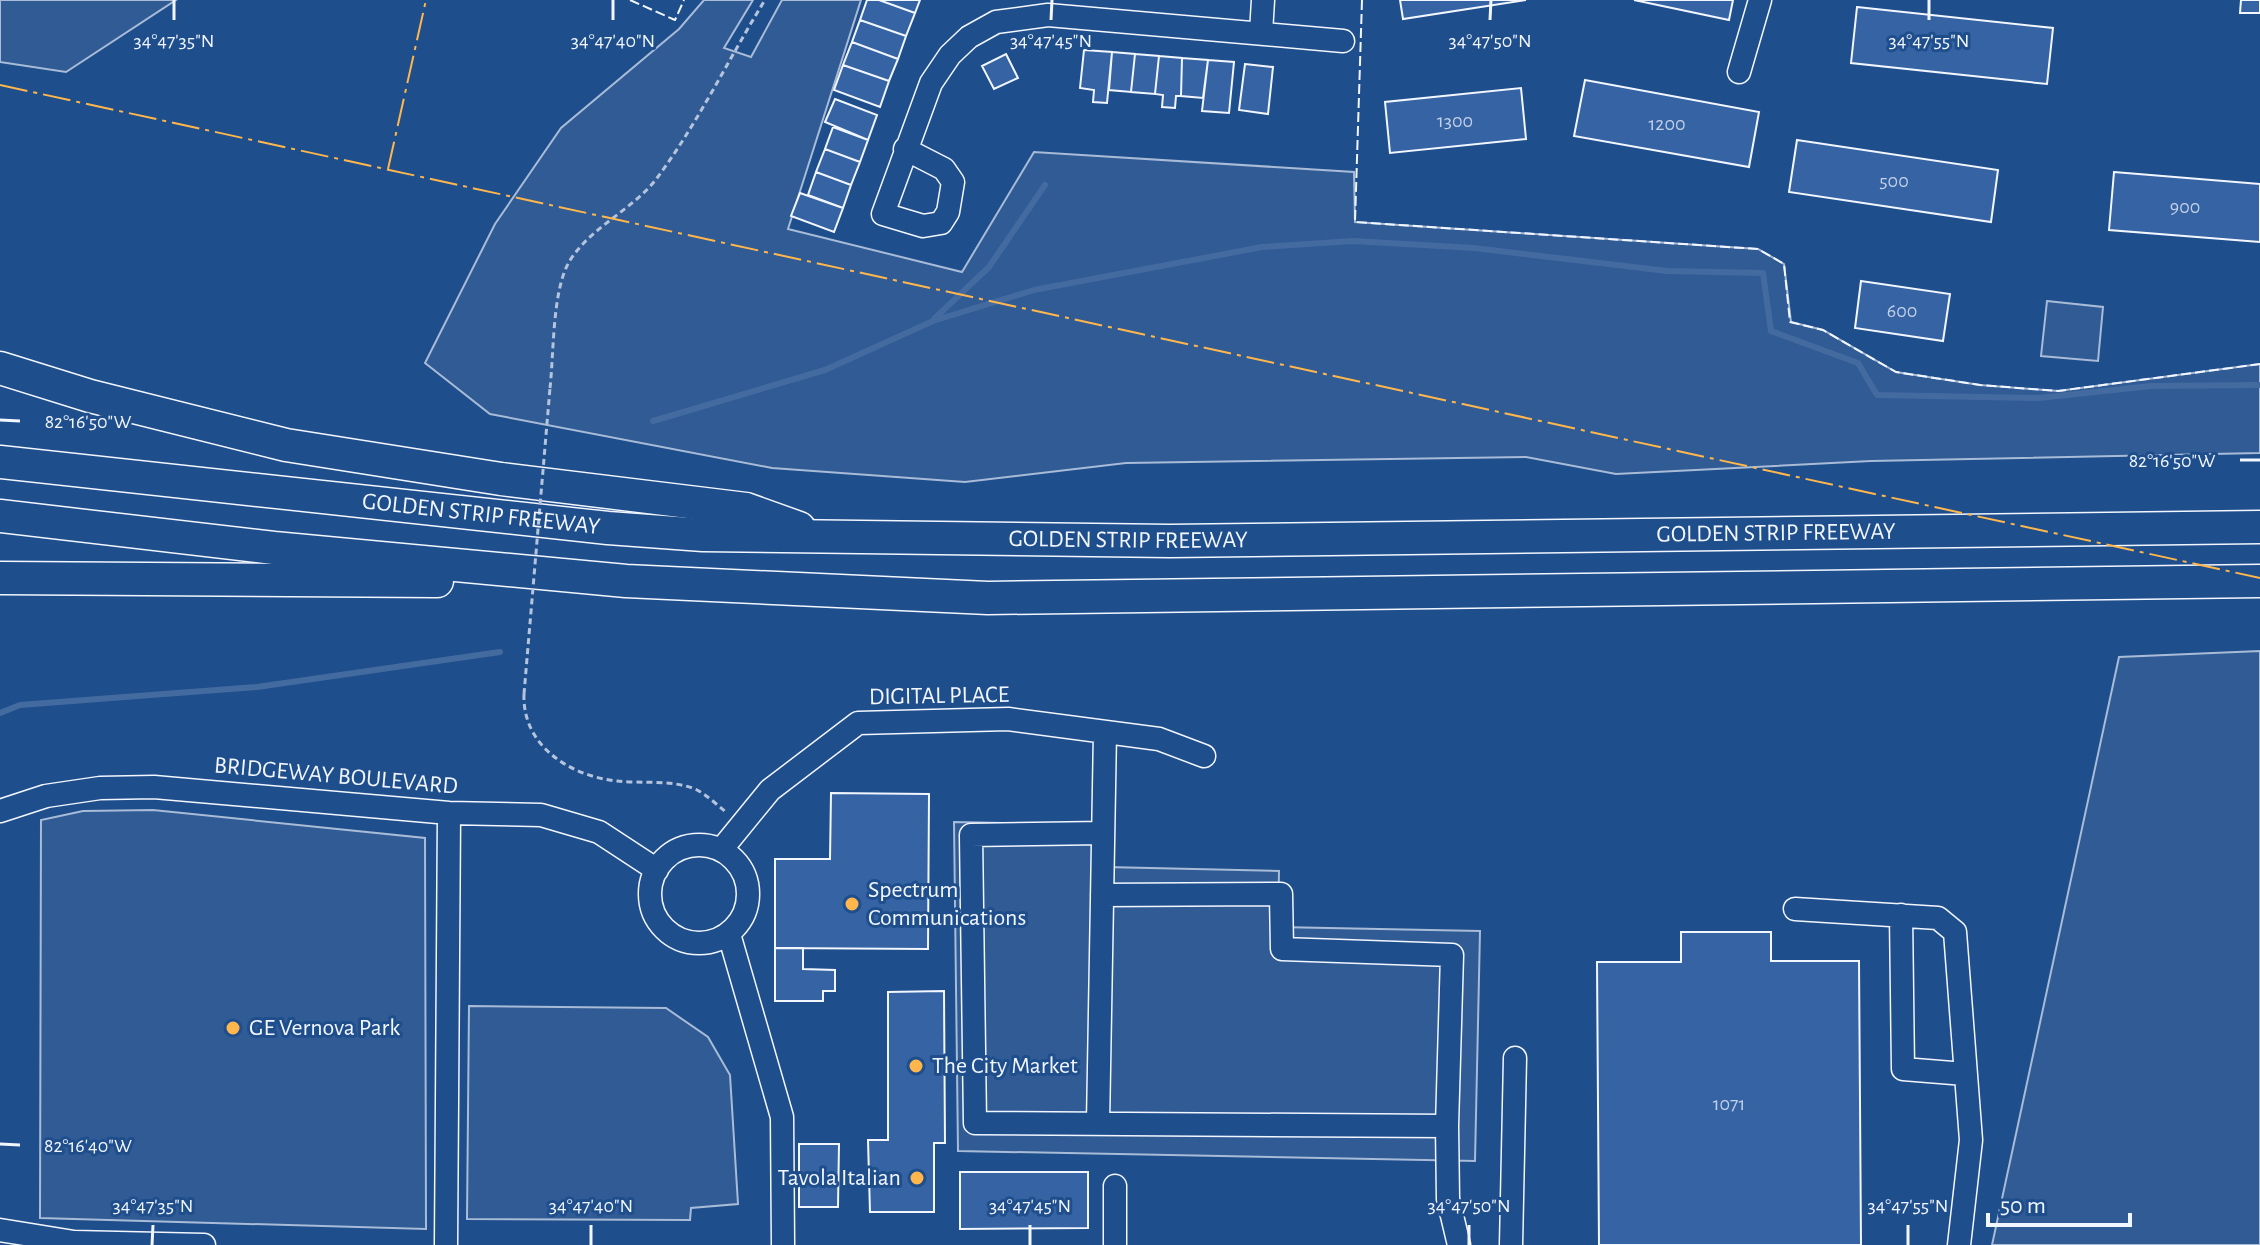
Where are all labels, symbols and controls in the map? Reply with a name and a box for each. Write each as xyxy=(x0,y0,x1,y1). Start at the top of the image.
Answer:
text: 34°47'35"N xyxy=(134,31,214,51)
text: 34°47'40"N xyxy=(571,31,655,51)
text: 34°47'45"N xyxy=(1010,31,1092,51)
text: 34°47'50"N xyxy=(1448,31,1532,51)
text: 34°47'55"N xyxy=(1889,31,1969,51)
house number: 1300 xyxy=(1437,111,1473,131)
house number: 1200 xyxy=(1648,114,1686,134)
house number: 500 xyxy=(1879,171,1909,191)
house number: 900 xyxy=(2170,197,2200,217)
house number: 600 xyxy=(1887,301,1917,321)
text: 82°16'50"W xyxy=(45,412,131,432)
text: 82°16'50"W xyxy=(2129,451,2215,471)
street label: GOLDEN STRIP FREEWAY xyxy=(361,489,602,539)
street label: GOLDEN STRIP FREEWAY xyxy=(1656,520,1896,547)
street label: GOLDEN STRIP FREEWAY xyxy=(1008,527,1248,553)
street label: DIGITAL PLACE xyxy=(869,683,1010,709)
street label: BRIDGEWAY BOULEVARD xyxy=(213,753,459,799)
place label: Spectrum Communications xyxy=(868,878,1026,930)
marker: Spectrum Communications xyxy=(843,895,861,913)
place label: GE Vernova Park xyxy=(249,1016,400,1040)
marker: GE Vernova Park xyxy=(224,1019,242,1037)
place label: The City Market xyxy=(932,1054,1078,1078)
marker: The City Market xyxy=(907,1057,925,1075)
house number: 1071 xyxy=(1713,1094,1745,1114)
text: 82°16'40"W xyxy=(44,1136,132,1156)
place label: Tavola Italian xyxy=(778,1166,901,1190)
marker: Tavola Italian xyxy=(908,1169,926,1187)
scale bar xyxy=(1988,1177,2130,1227)
text: 50 m xyxy=(2000,1194,2046,1218)
text: 34°47'35"N xyxy=(113,1196,193,1216)
text: 34°47'40"N xyxy=(549,1196,633,1216)
text: 34°47'45"N xyxy=(989,1196,1071,1216)
text: 34°47'50"N xyxy=(1427,1196,1511,1216)
text: 34°47'55"N xyxy=(1868,1196,1948,1216)

